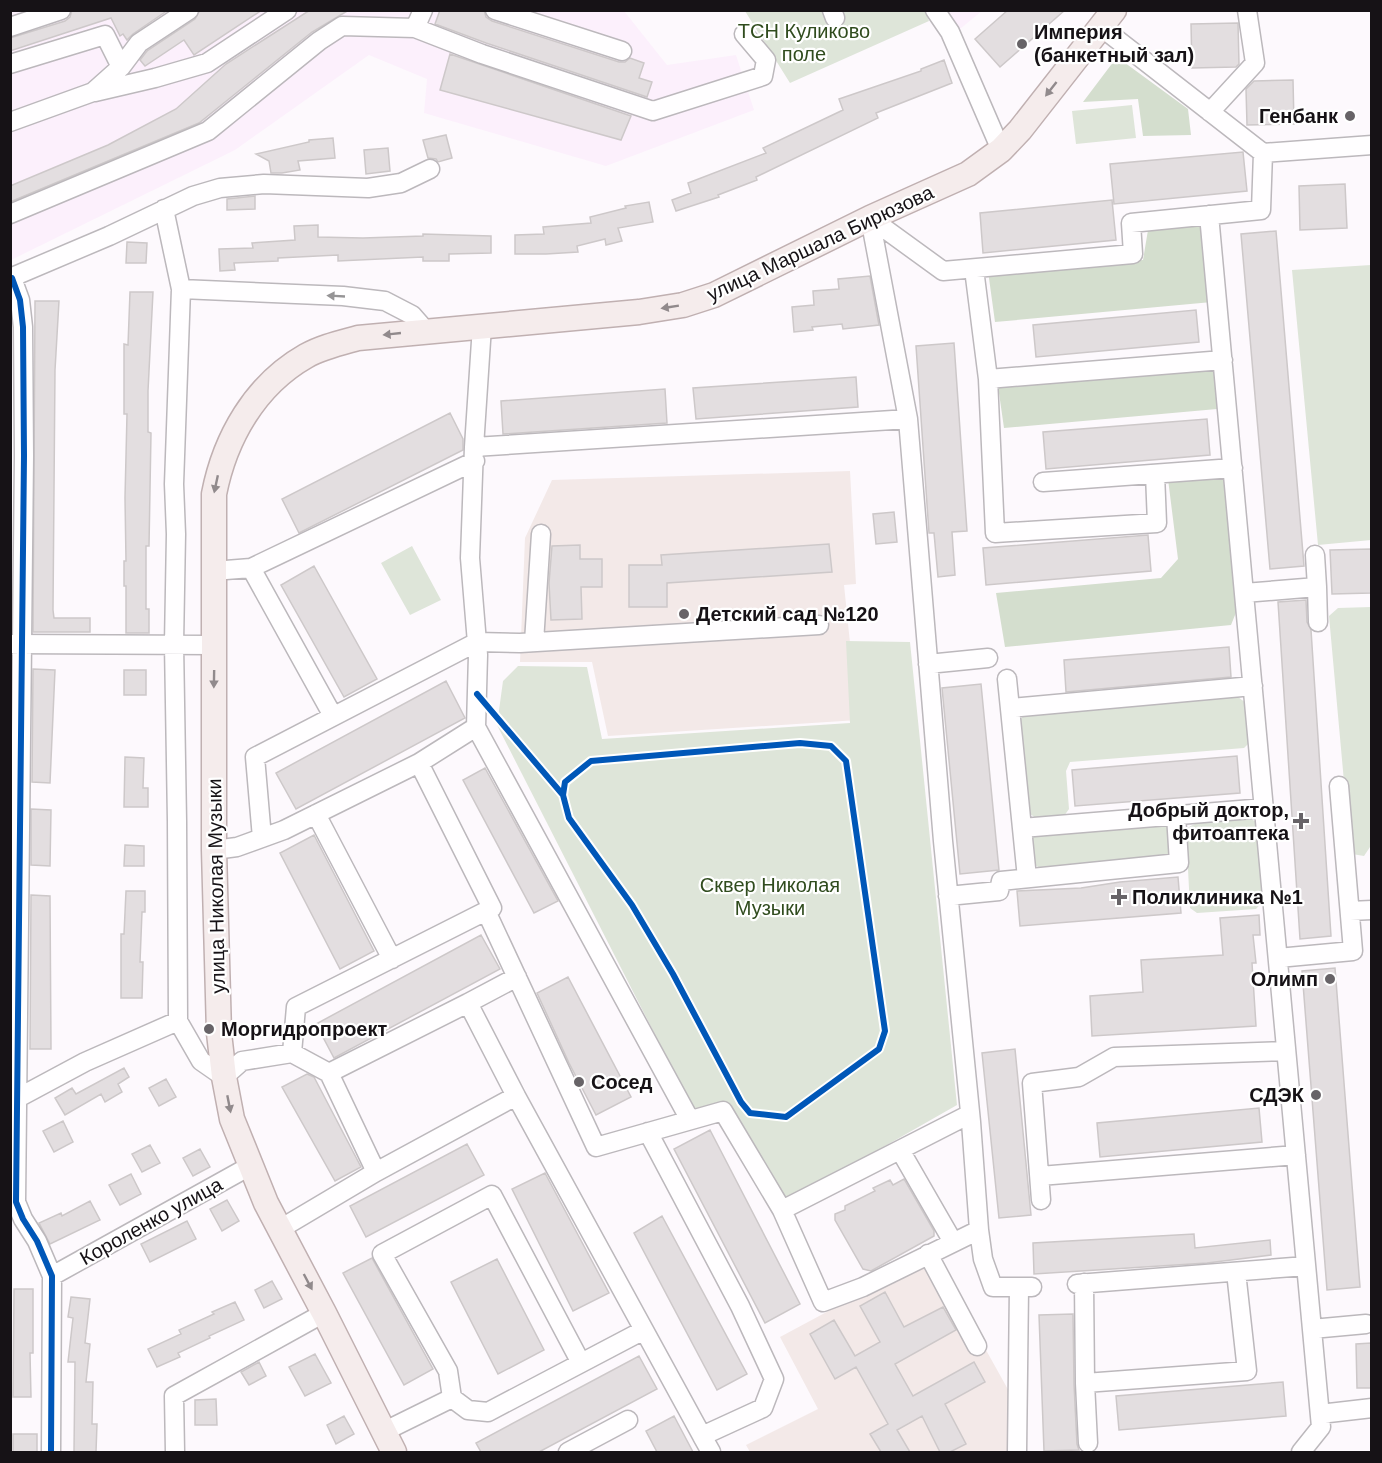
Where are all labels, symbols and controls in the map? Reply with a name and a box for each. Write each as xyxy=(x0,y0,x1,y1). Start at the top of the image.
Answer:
park label: ТСН Куликово поле xyxy=(738,20,870,65)
place label: Империя (банкетный зал) xyxy=(1034,21,1194,66)
marker: Империя (банкетный зал) xyxy=(1015,37,1029,51)
one-way arrow xyxy=(1046,82,1058,97)
place label: Генбанк xyxy=(1259,105,1339,127)
marker: Генбанк xyxy=(1343,109,1357,123)
street label: улица Маршала Бирюзова xyxy=(703,180,937,305)
one-way arrow xyxy=(326,291,345,300)
one-way arrow xyxy=(660,303,679,312)
one-way arrow xyxy=(383,329,402,339)
one-way arrow xyxy=(211,475,220,494)
place label: Детский сад №120 xyxy=(696,603,879,625)
marker: Детский сад №120 xyxy=(677,607,691,621)
one-way arrow xyxy=(210,669,219,688)
street label: улица Николая Музыки xyxy=(203,778,229,994)
place label: Добрый доктор, фитоаптека xyxy=(1128,799,1290,844)
marker: Добрый доктор, фитоаптека xyxy=(1294,814,1308,828)
park label: Сквер Николая Музыки xyxy=(700,874,840,919)
place label: Поликлиника №1 xyxy=(1132,886,1303,908)
marker: Поликлиника №1 xyxy=(1110,888,1128,906)
place label: Олимп xyxy=(1251,968,1318,990)
marker: Олимп xyxy=(1323,972,1337,986)
place label: Моргидропроект xyxy=(221,1018,387,1040)
marker: Моргидропроект xyxy=(202,1022,216,1036)
place label: Сосед xyxy=(591,1071,653,1093)
marker: Сосед xyxy=(572,1075,586,1089)
place label: СДЭК xyxy=(1249,1084,1305,1106)
marker: СДЭК xyxy=(1309,1088,1323,1102)
one-way arrow xyxy=(225,1095,234,1114)
street label: Короленко улица xyxy=(76,1172,227,1269)
one-way arrow xyxy=(303,1274,313,1291)

